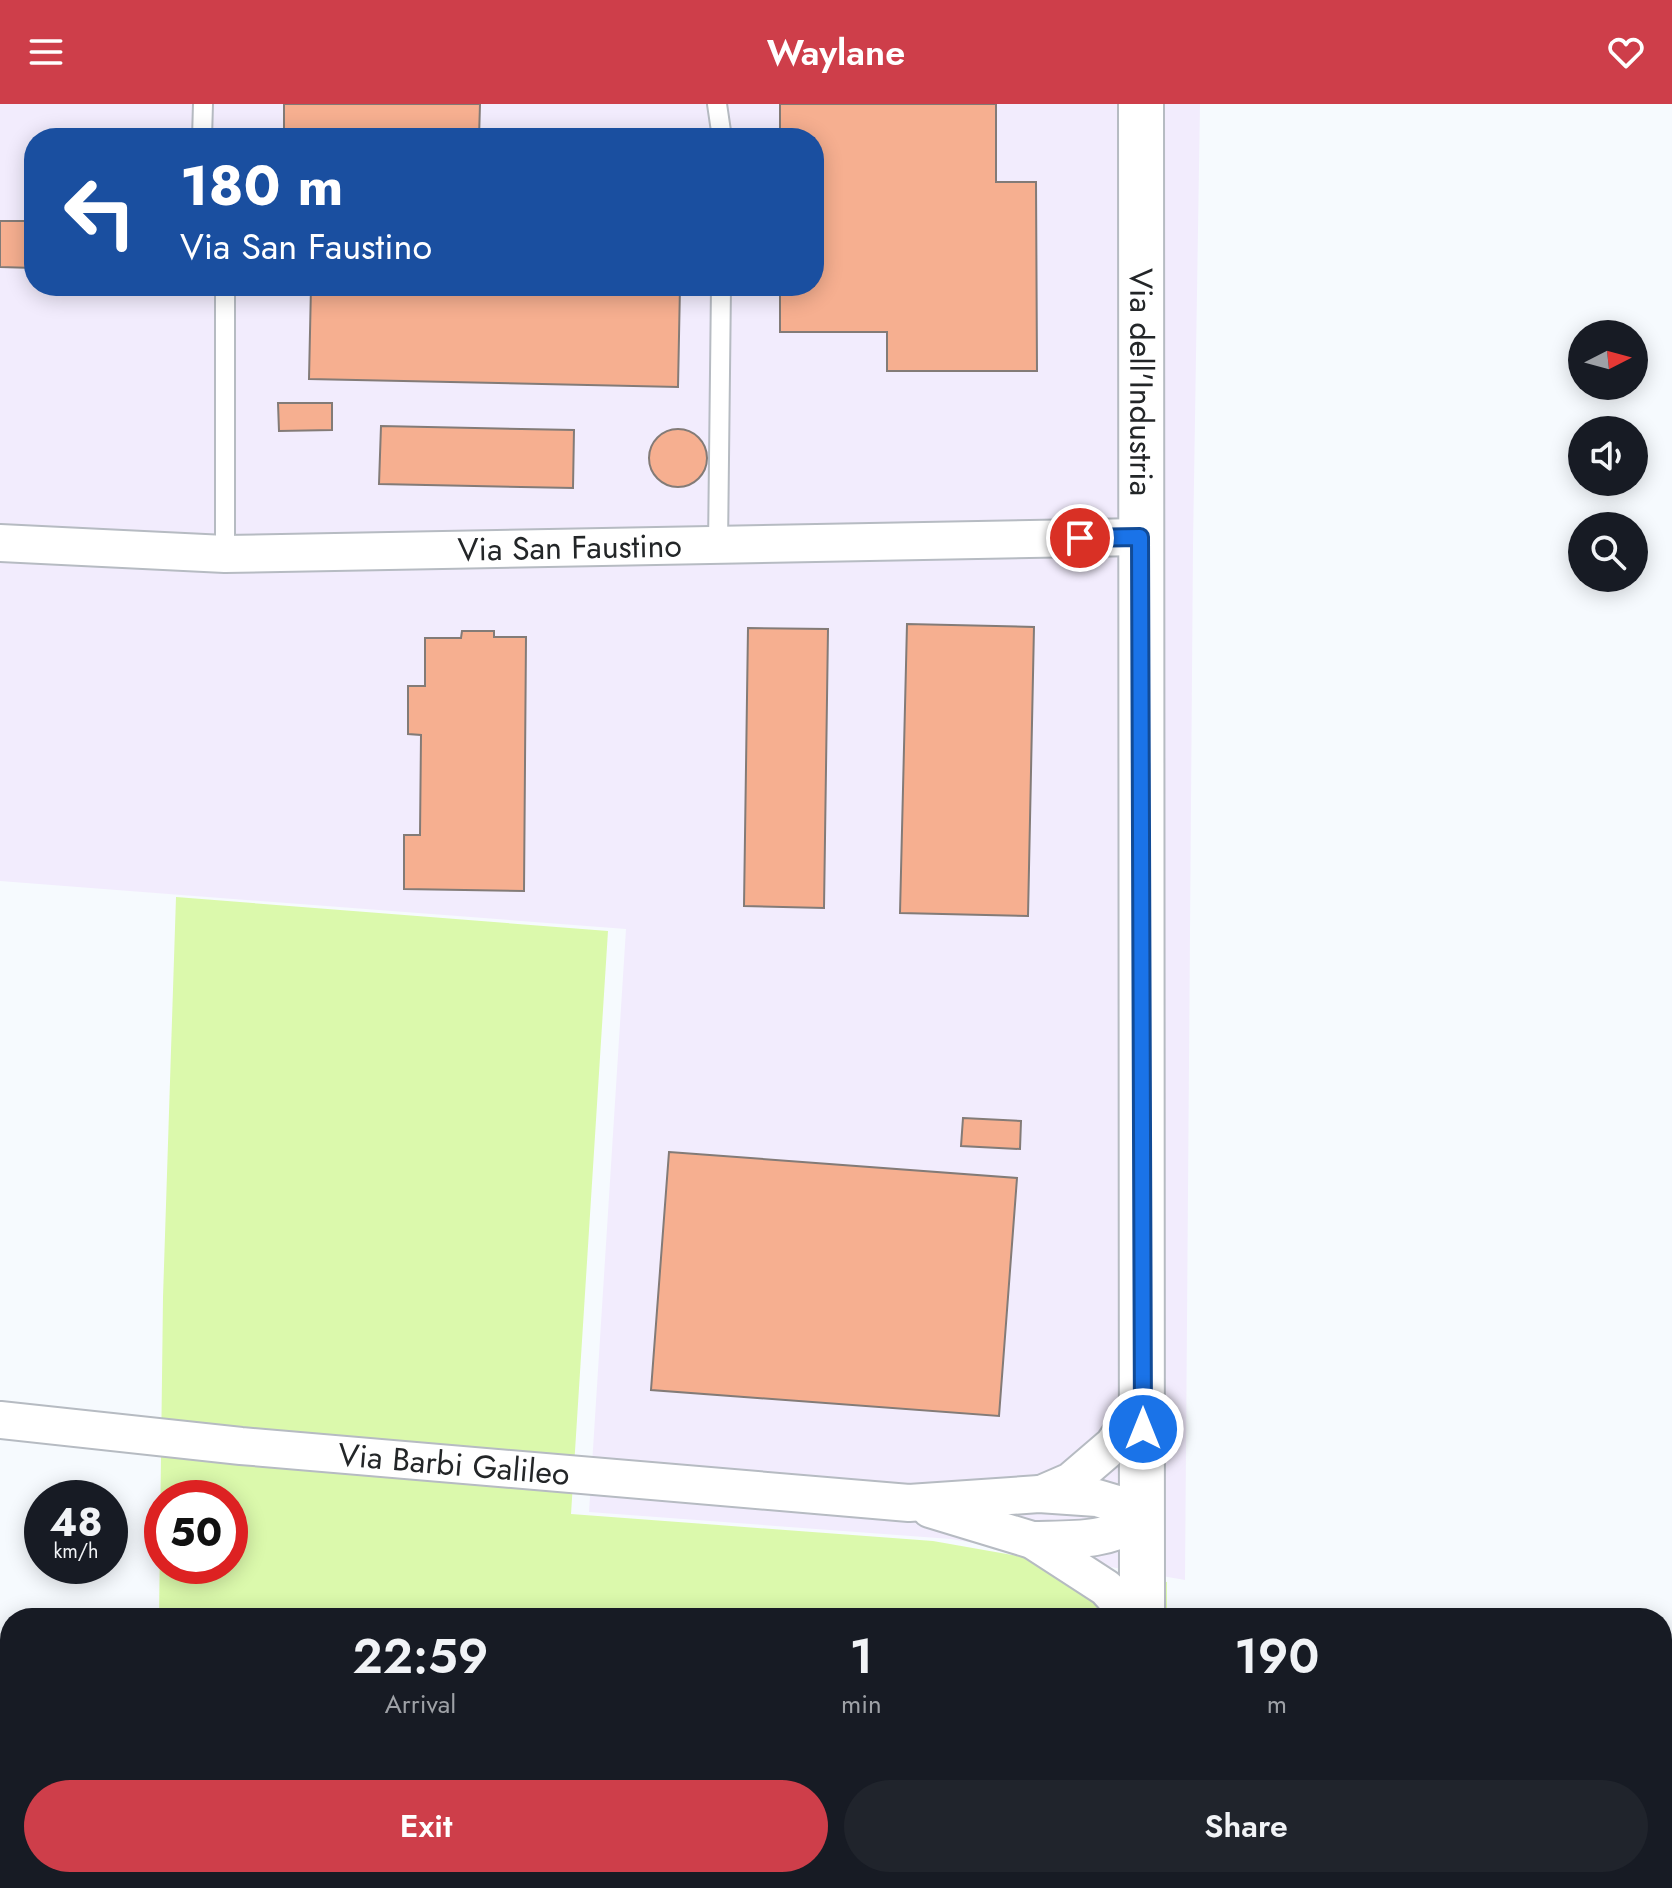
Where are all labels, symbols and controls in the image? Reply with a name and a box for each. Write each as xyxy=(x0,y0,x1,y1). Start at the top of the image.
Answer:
text: Waylane xyxy=(767,26,905,78)
icon: menu xyxy=(24,30,68,74)
icon: heart xyxy=(1604,30,1648,74)
text: 180 m xyxy=(180,145,343,226)
icon: left xyxy=(48,160,152,264)
text: Via San Faustino xyxy=(180,220,432,272)
street label: Via dell'Industria xyxy=(1118,268,1164,496)
north arrow xyxy=(1568,320,1648,400)
map controls xyxy=(1568,320,1648,592)
button: sound xyxy=(1568,416,1648,496)
pin xyxy=(1046,504,1114,572)
button: search xyxy=(1568,512,1648,592)
icon: arrive xyxy=(1058,516,1102,560)
street label: Via San Faustino xyxy=(457,523,682,573)
position arrow xyxy=(1101,1387,1185,1471)
street label: Via Barbi Galileo xyxy=(336,1431,571,1497)
speed limit sign: 50 xyxy=(144,1480,248,1584)
text: 48 xyxy=(50,1493,103,1551)
text: km/h xyxy=(53,1537,99,1566)
text: 22:59 xyxy=(353,1622,489,1691)
text: 1 xyxy=(850,1622,873,1691)
text: 190 xyxy=(1234,1622,1319,1691)
text: Arrival xyxy=(385,1685,456,1723)
text: min xyxy=(841,1685,882,1723)
text: m xyxy=(1267,1685,1287,1723)
button: Exit xyxy=(24,1780,828,1872)
button: Share xyxy=(844,1780,1648,1872)

